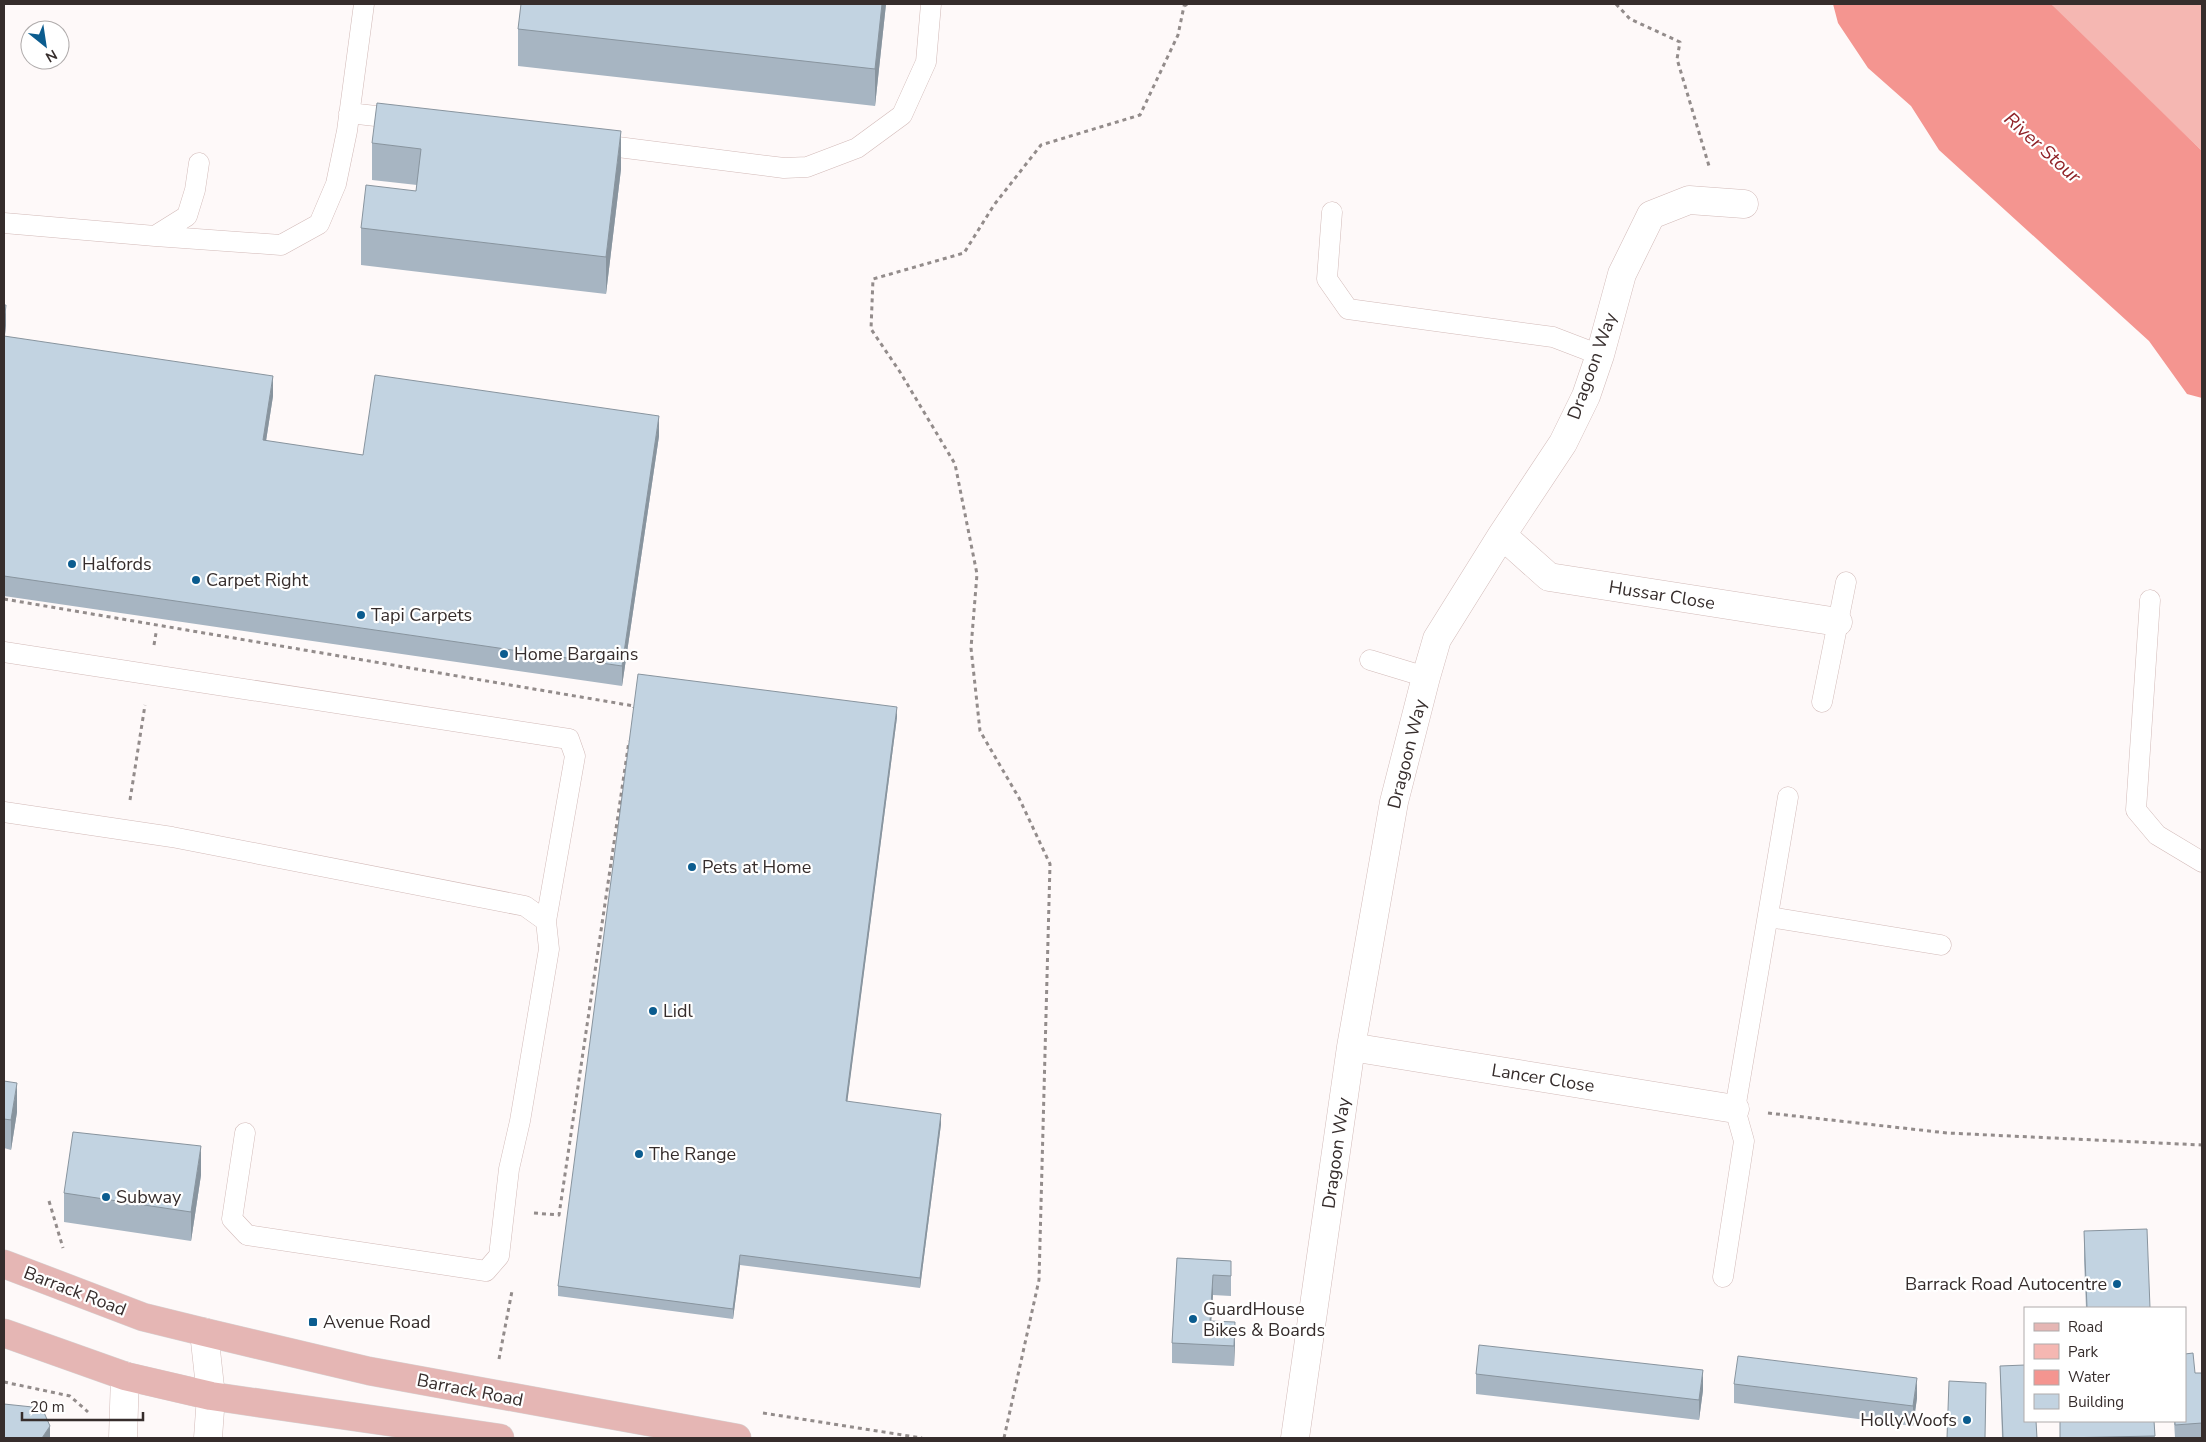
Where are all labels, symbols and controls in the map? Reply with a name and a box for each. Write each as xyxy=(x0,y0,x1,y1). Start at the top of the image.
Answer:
north arrow xyxy=(20,20,70,70)
text: N xyxy=(42,45,61,67)
water label: River Stour xyxy=(1998,106,2087,190)
street label: Dragoon Way xyxy=(1562,309,1623,423)
place label: Halfords xyxy=(82,552,152,576)
marker: Halfords xyxy=(66,558,78,570)
place label: Carpet Right xyxy=(206,568,309,592)
marker: Carpet Right xyxy=(190,574,202,586)
street label: Hussar Close xyxy=(1607,575,1717,615)
place label: Tapi Carpets xyxy=(371,603,472,627)
marker: Tapi Carpets xyxy=(355,609,367,621)
place label: Home Bargains xyxy=(514,642,639,666)
marker: Home Bargains xyxy=(498,648,510,660)
street label: Dragoon Way xyxy=(1382,696,1432,811)
place label: Pets at Home xyxy=(702,855,811,879)
marker: Pets at Home xyxy=(686,861,698,873)
place label: Lidl xyxy=(663,999,693,1023)
marker: Lidl xyxy=(647,1005,659,1017)
street label: Lancer Close xyxy=(1490,1058,1596,1098)
street label: Dragoon Way xyxy=(1316,1095,1356,1210)
place label: The Range xyxy=(649,1142,736,1166)
marker: The Range xyxy=(633,1148,645,1160)
place label: Subway xyxy=(116,1185,182,1209)
marker: Subway xyxy=(100,1191,112,1203)
street label: Barrack Road xyxy=(20,1260,130,1322)
place label: Barrack Road Autocentre xyxy=(1905,1272,2107,1296)
marker: Barrack Road Autocentre xyxy=(2111,1278,2123,1290)
place label: GuardHouse Bikes & Boards xyxy=(1203,1297,1325,1342)
legend xyxy=(2024,1307,2186,1422)
place label: Avenue Road xyxy=(323,1310,431,1334)
marker: GuardHouse Bikes & Boards xyxy=(1187,1313,1199,1325)
marker: Avenue Road xyxy=(307,1316,319,1328)
text: Road xyxy=(2068,1317,2103,1337)
text: Park xyxy=(2068,1342,2098,1362)
text: Water xyxy=(2068,1367,2111,1387)
street label: Barrack Road xyxy=(415,1368,525,1412)
scale bar xyxy=(22,1390,144,1422)
text: Building xyxy=(2068,1392,2124,1412)
text: 20 m xyxy=(30,1397,65,1417)
place label: HollyWoofs xyxy=(1860,1408,1957,1432)
marker: HollyWoofs xyxy=(1961,1414,1973,1426)

